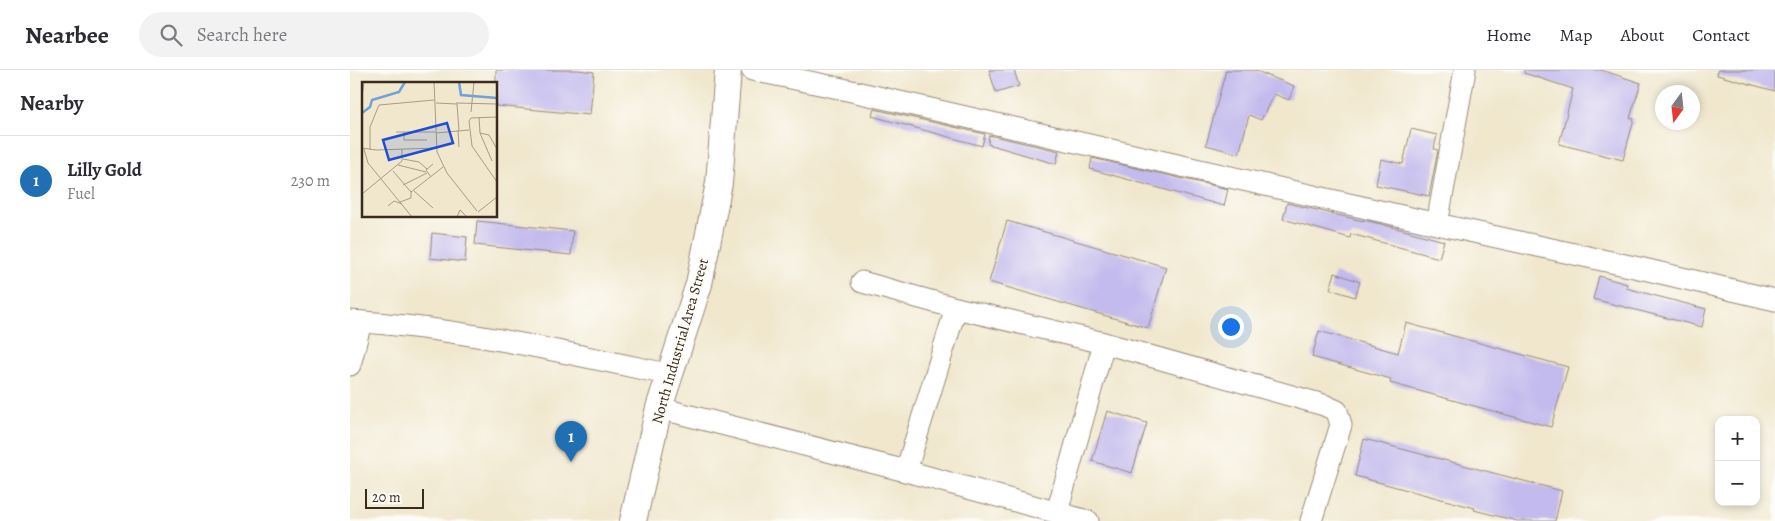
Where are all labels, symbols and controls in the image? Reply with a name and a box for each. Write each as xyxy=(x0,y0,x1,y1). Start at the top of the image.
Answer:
search box xyxy=(139,12,489,57)
text: Nearbee xyxy=(25,19,109,51)
icon: search xyxy=(157,21,185,49)
text: Search here xyxy=(197,22,287,48)
text: Home xyxy=(1486,23,1531,47)
text: Map xyxy=(1559,23,1592,47)
text: About xyxy=(1620,23,1664,47)
text: Contact xyxy=(1692,23,1750,47)
inset map xyxy=(362,82,498,218)
north arrow xyxy=(1655,85,1700,130)
text: Nearby xyxy=(20,89,83,117)
text: Lilly Gold xyxy=(67,157,142,183)
text: 1 xyxy=(33,170,39,192)
text: 230 m xyxy=(291,170,330,192)
text: Fuel xyxy=(67,183,95,205)
street label: North Industrial Area Street xyxy=(647,256,713,426)
your location xyxy=(1218,314,1244,340)
map controls xyxy=(1715,416,1760,506)
button: + xyxy=(1715,416,1760,461)
pin: 1 xyxy=(555,421,587,462)
button: − xyxy=(1715,461,1760,506)
scale bar xyxy=(365,486,424,509)
text: 20 m xyxy=(372,488,401,507)

